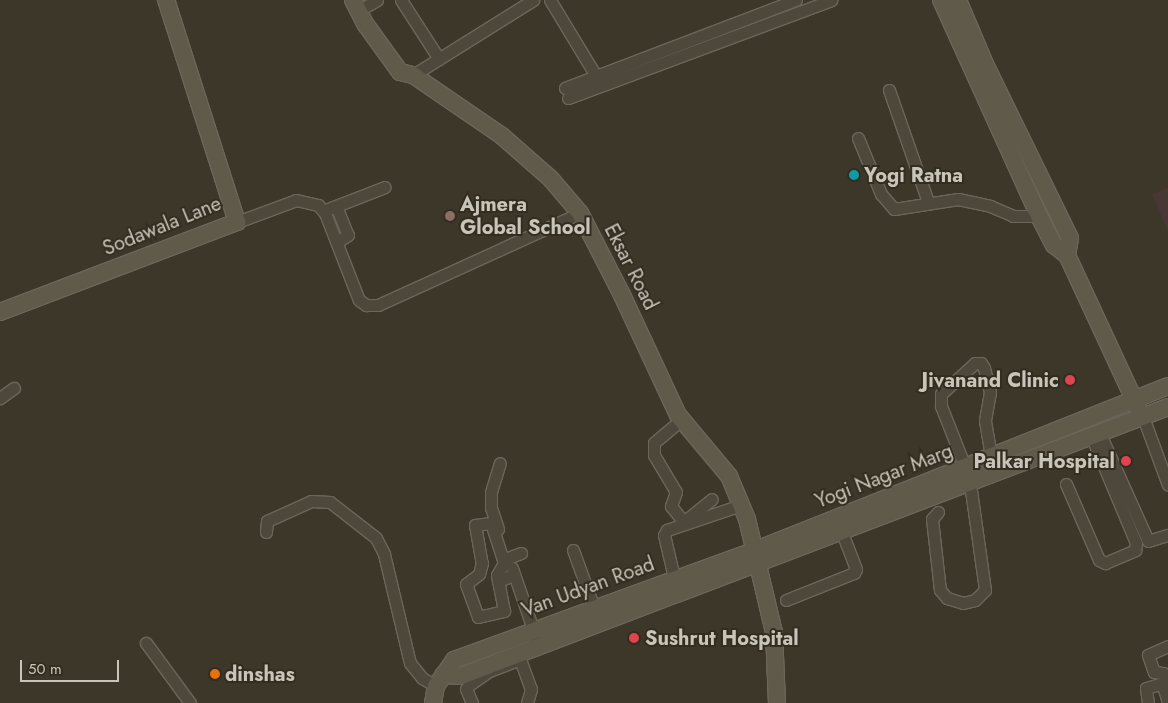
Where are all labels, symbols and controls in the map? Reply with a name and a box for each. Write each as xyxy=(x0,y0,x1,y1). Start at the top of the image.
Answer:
place label: Yogi Ratna xyxy=(864,163,963,187)
marker: Yogi Ratna xyxy=(848,169,860,181)
street label: Sodawala Lane xyxy=(99,191,225,261)
place label: Ajmera Global School xyxy=(460,193,591,240)
marker: Ajmera Global School xyxy=(444,210,456,222)
street label: Eksar Road xyxy=(599,220,663,314)
place label: Jivanand Clinic xyxy=(922,368,1059,392)
marker: Jivanand Clinic xyxy=(1063,373,1077,387)
street label: Yogi Nagar Marg xyxy=(812,439,956,513)
place label: Palkar Hospital xyxy=(973,449,1115,473)
marker: Palkar Hospital xyxy=(1119,454,1133,468)
street label: Van Udyan Road xyxy=(518,552,658,622)
place label: Sushrut Hospital xyxy=(645,626,799,650)
marker: Sushrut Hospital xyxy=(627,631,641,645)
scale bar xyxy=(22,650,121,682)
text: 50 m xyxy=(28,658,62,680)
place label: dinshas xyxy=(225,662,295,686)
marker: dinshas xyxy=(209,668,221,680)

